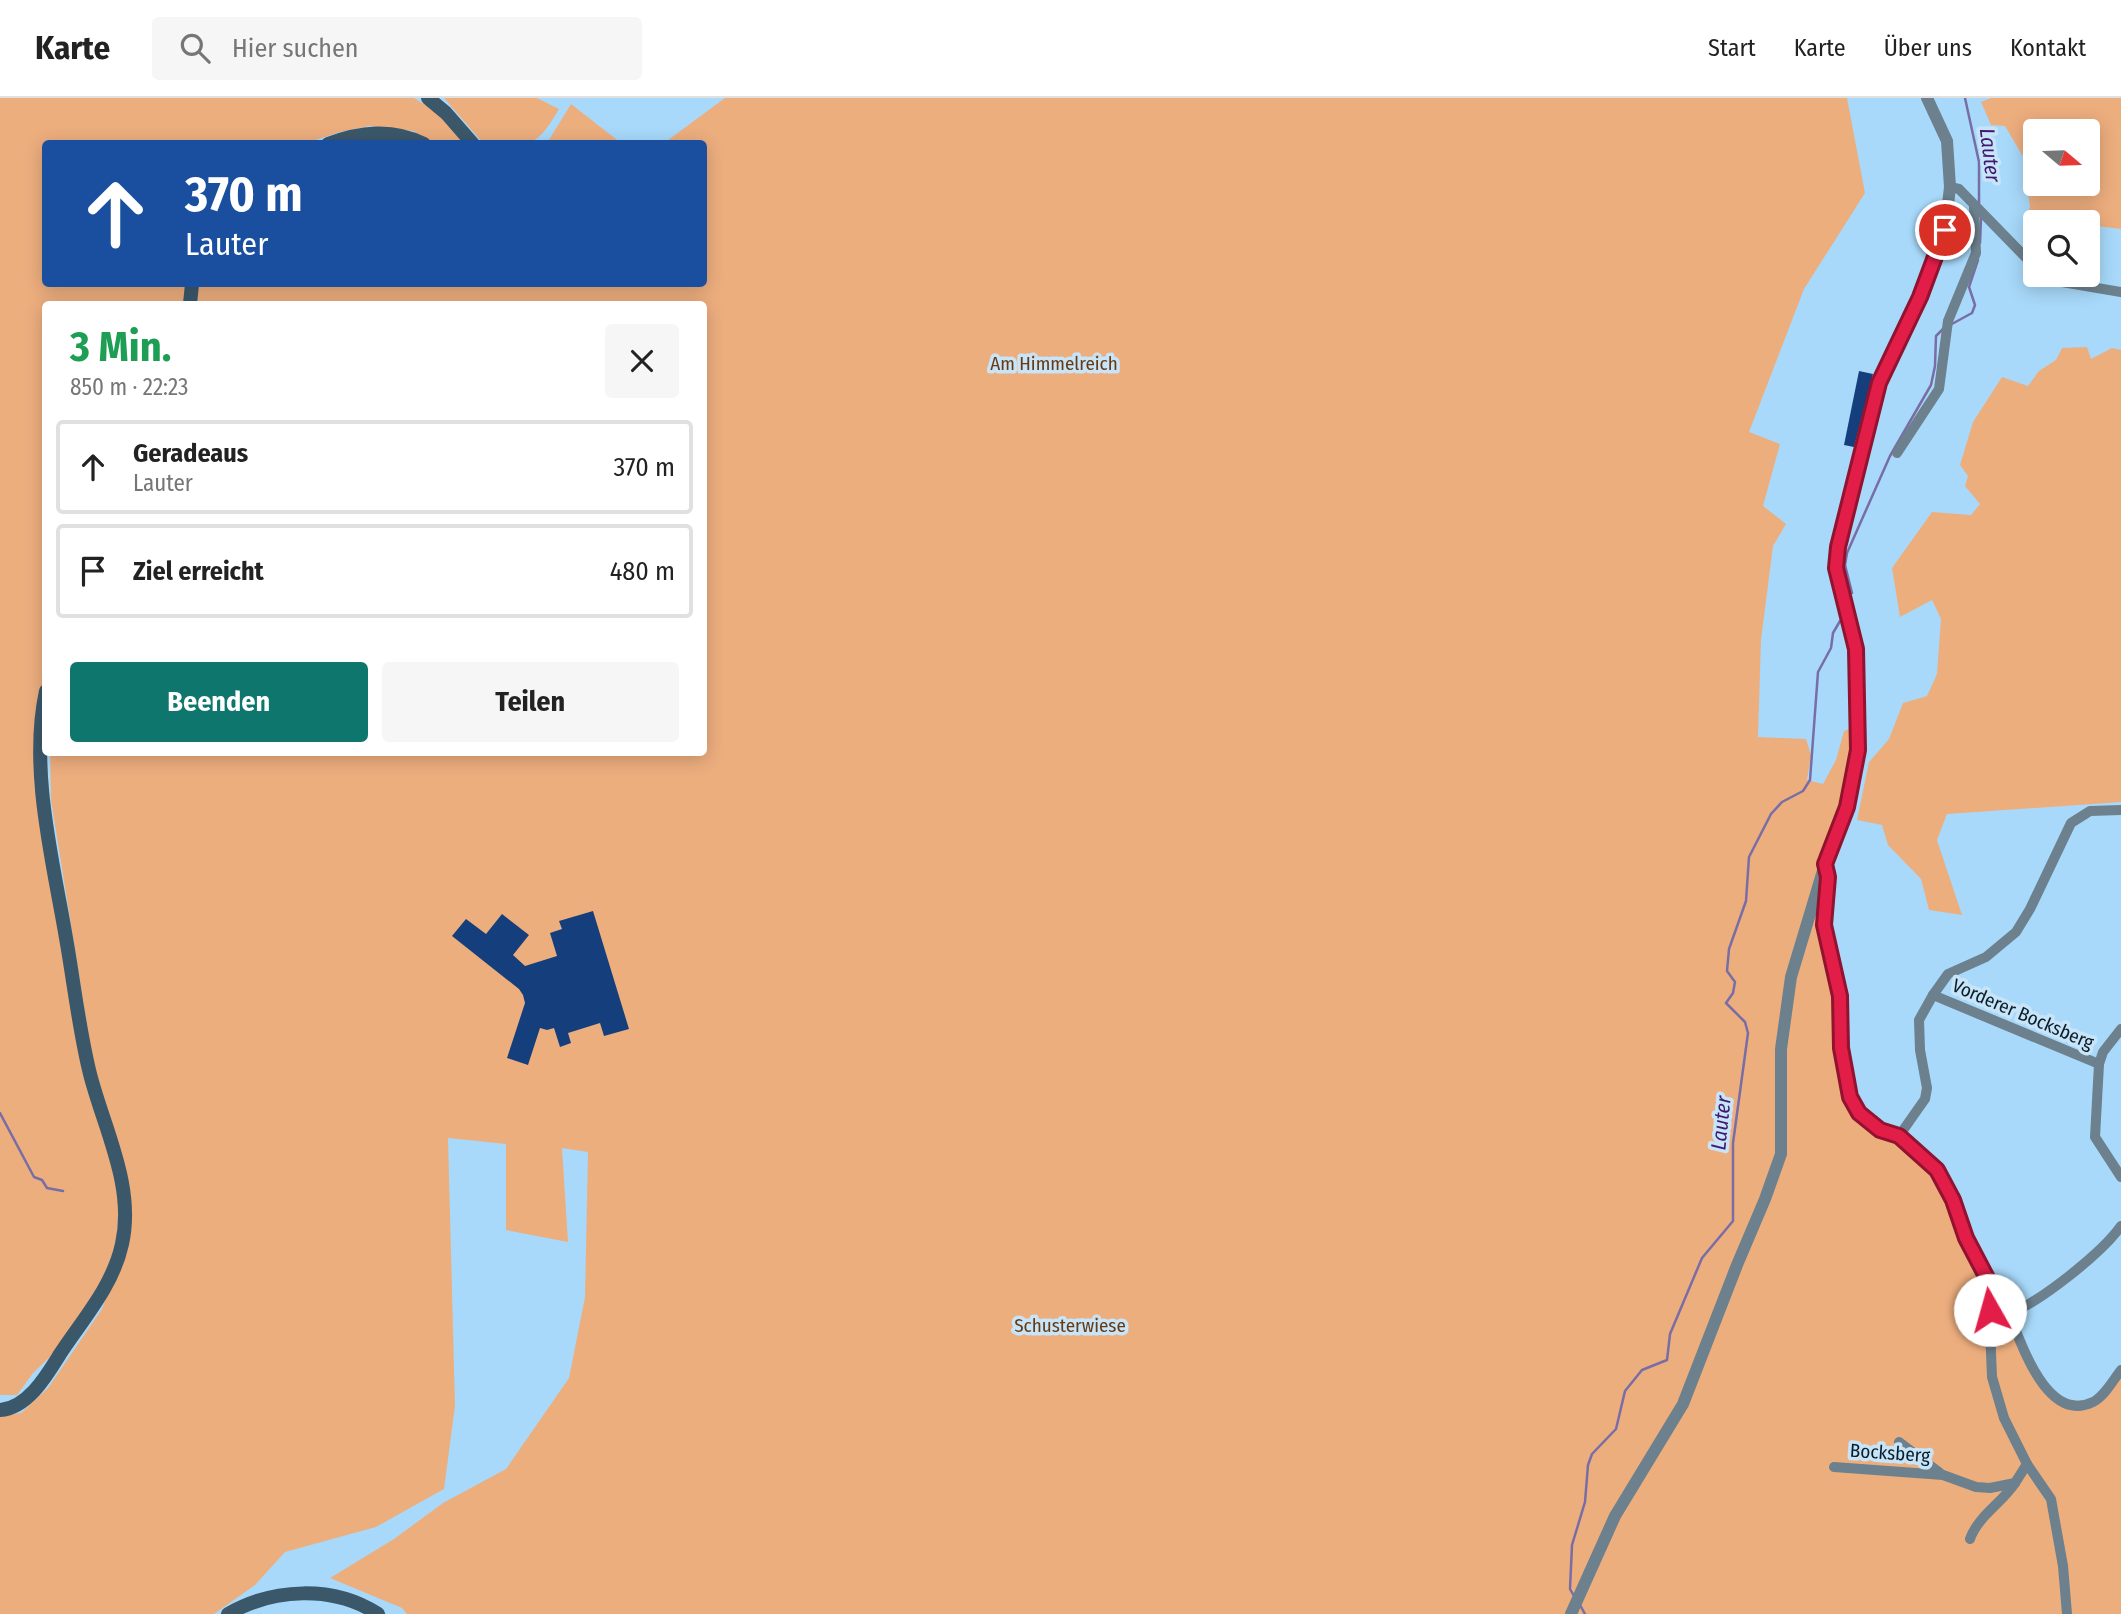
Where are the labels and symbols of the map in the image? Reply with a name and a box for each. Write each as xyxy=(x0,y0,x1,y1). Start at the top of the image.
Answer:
north arrow xyxy=(2023,119,2100,196)
water label: Lauter xyxy=(1974,127,2006,184)
pin xyxy=(1915,200,1975,260)
park label: Am Himmelreich xyxy=(990,352,1118,375)
street label: Vorderer Bocksberg xyxy=(1949,974,2097,1054)
water label: Lauter xyxy=(1705,1094,1737,1151)
position arrow xyxy=(1953,1273,2027,1347)
park label: Schusterwiese xyxy=(1014,1314,1126,1337)
street label: Bocksberg xyxy=(1849,1439,1931,1467)

